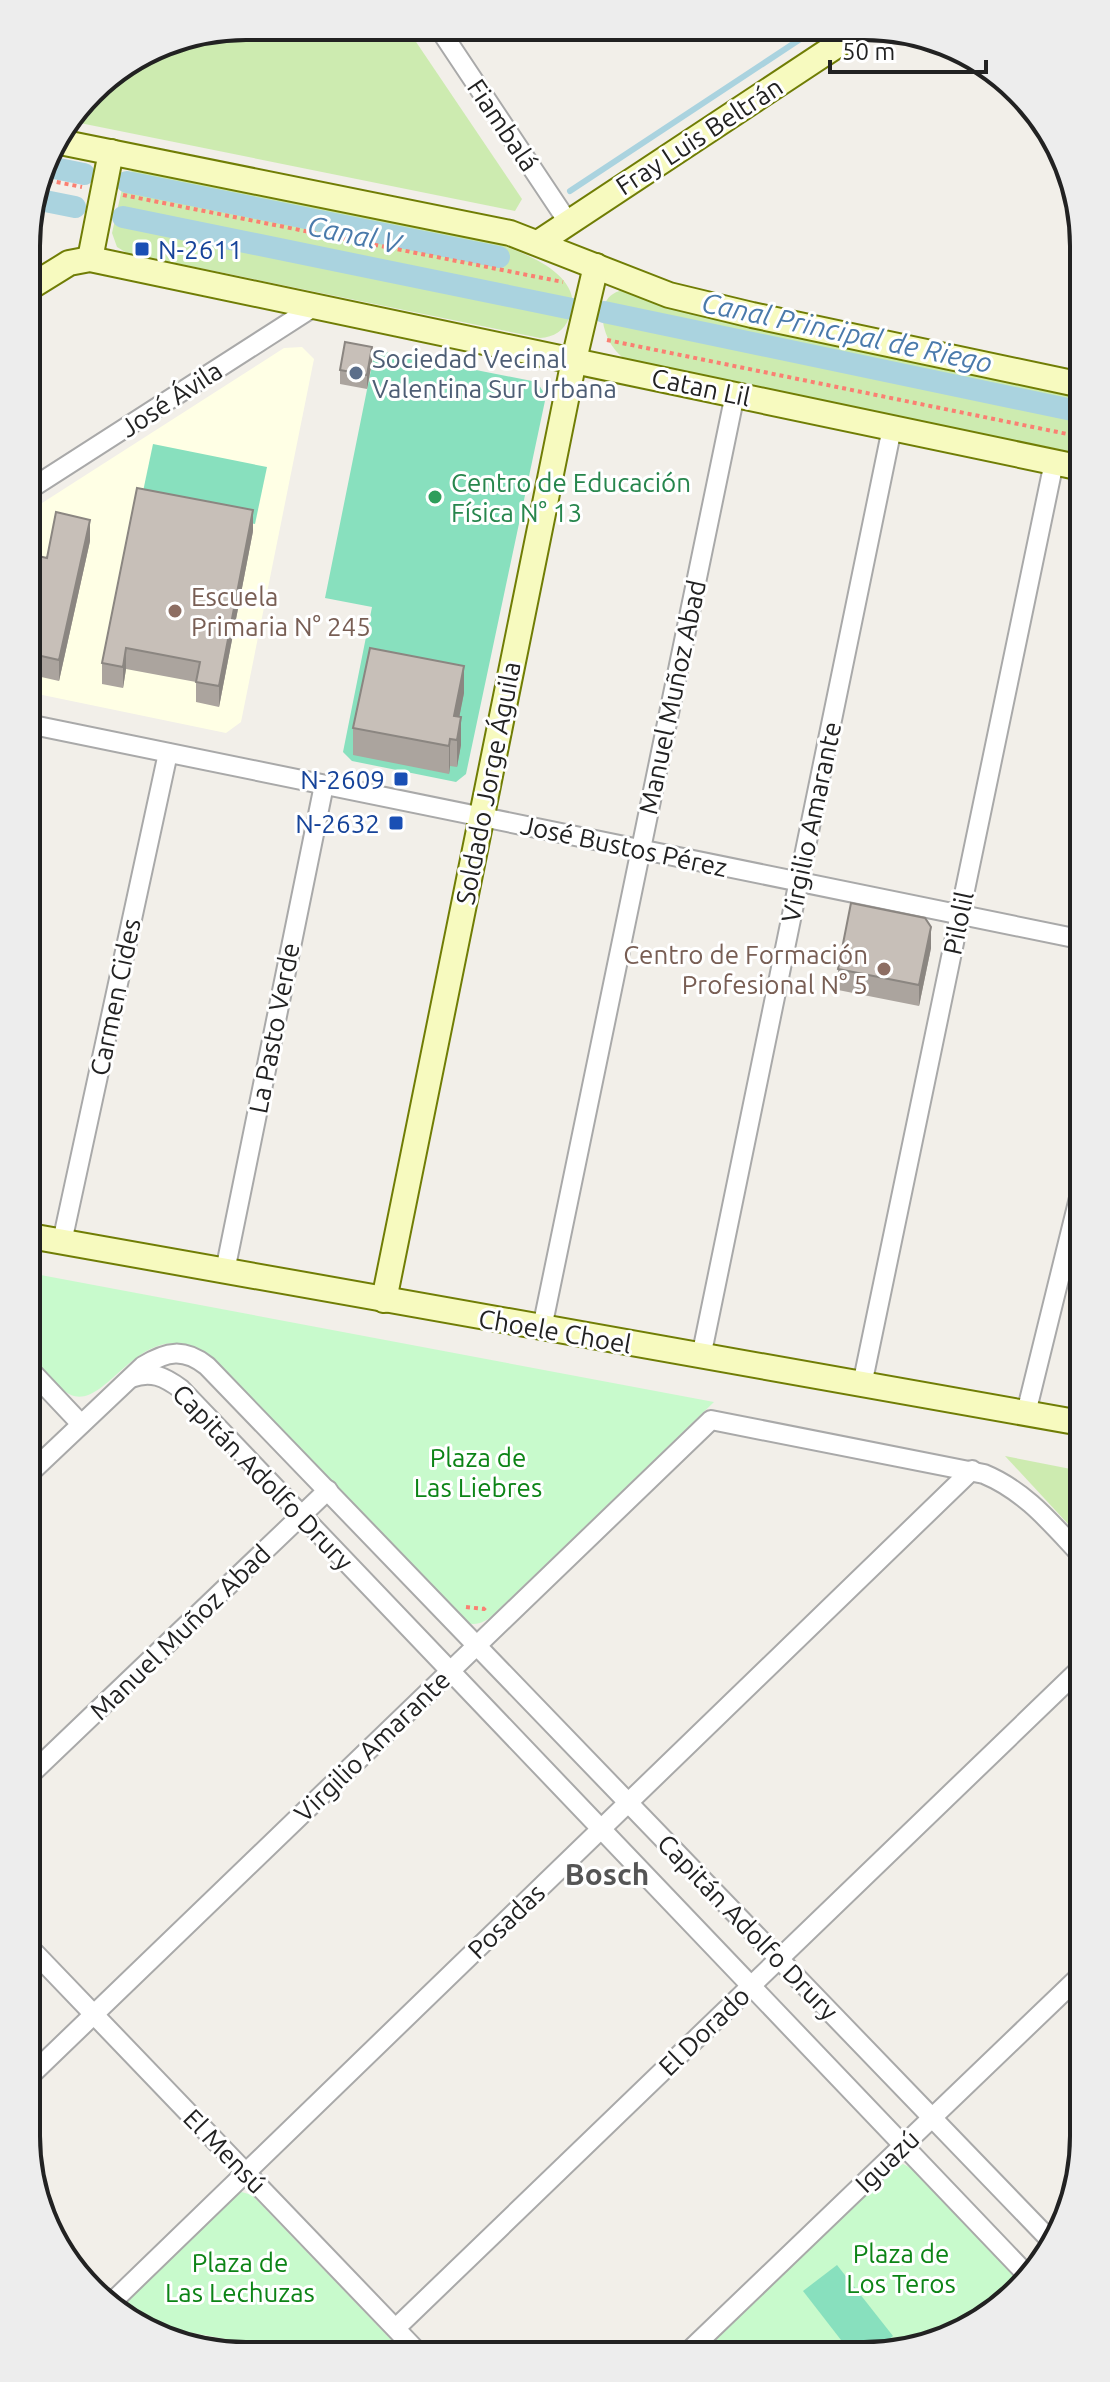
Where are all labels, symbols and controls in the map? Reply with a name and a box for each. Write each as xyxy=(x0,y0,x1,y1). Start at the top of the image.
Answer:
scale bar xyxy=(830,24,986,74)
text: 50 m xyxy=(842,38,895,65)
street label: Fray Luis Beltrán xyxy=(610,71,788,201)
street label: Fiambalá xyxy=(462,74,544,176)
water label: Canal V xyxy=(305,209,406,260)
place label: N-2611 xyxy=(158,235,243,264)
marker: N-2611 xyxy=(133,240,151,258)
water label: Canal Principal de Riego xyxy=(699,286,995,378)
place label: Sociedad Vecinal Valentina Sur Urbana xyxy=(372,344,617,403)
street label: José Ávila xyxy=(114,355,227,443)
street label: Catan Lil xyxy=(649,362,753,412)
marker: Sociedad Vecinal Valentina Sur Urbana xyxy=(347,364,365,382)
place label: Centro de Educación Física N° 13 xyxy=(451,468,691,527)
marker: Centro de Educación Física N° 13 xyxy=(426,488,444,506)
street label: Manuel Muñoz Abad xyxy=(633,577,711,817)
place label: Escuela Primaria N° 245 xyxy=(191,582,371,641)
marker: Escuela Primaria N° 245 xyxy=(166,602,184,620)
street label: Soldado Jorge Águila xyxy=(449,659,526,907)
street label: Virgilio Amarante xyxy=(776,719,846,925)
place label: N-2609 xyxy=(300,765,385,794)
marker: N-2609 xyxy=(392,770,410,788)
place label: N-2632 xyxy=(295,809,380,838)
street label: José Bustos Pérez xyxy=(518,810,730,882)
marker: N-2632 xyxy=(387,814,405,832)
street label: Pilolil xyxy=(937,889,979,957)
street label: Carmen Cides xyxy=(84,916,146,1078)
street label: La Pasto Verde xyxy=(243,940,305,1116)
place label: Centro de Formación Profesional N° 5 xyxy=(623,940,868,999)
marker: Centro de Formación Profesional N° 5 xyxy=(875,960,893,978)
street label: Choele Choel xyxy=(476,1303,634,1359)
street label: Capitán Adolfo Drury xyxy=(167,1378,359,1576)
park label: Plaza de Las Liebres xyxy=(414,1443,542,1502)
street label: Manuel Muñoz Abad xyxy=(84,1539,276,1725)
street label: Virgilio Amarante xyxy=(288,1665,456,1827)
street label: Capitán Adolfo Drury xyxy=(652,1828,844,2026)
district label: Bosch xyxy=(565,1857,649,1891)
street label: Posadas xyxy=(462,1878,550,1964)
street label: El Dorado xyxy=(653,1981,755,2081)
street label: El Mensú xyxy=(178,2103,272,2199)
street label: Iguazú xyxy=(849,2124,925,2198)
park label: Plaza de Los Teros xyxy=(846,2239,956,2298)
park label: Plaza de Las Lechuzas xyxy=(165,2248,315,2307)

